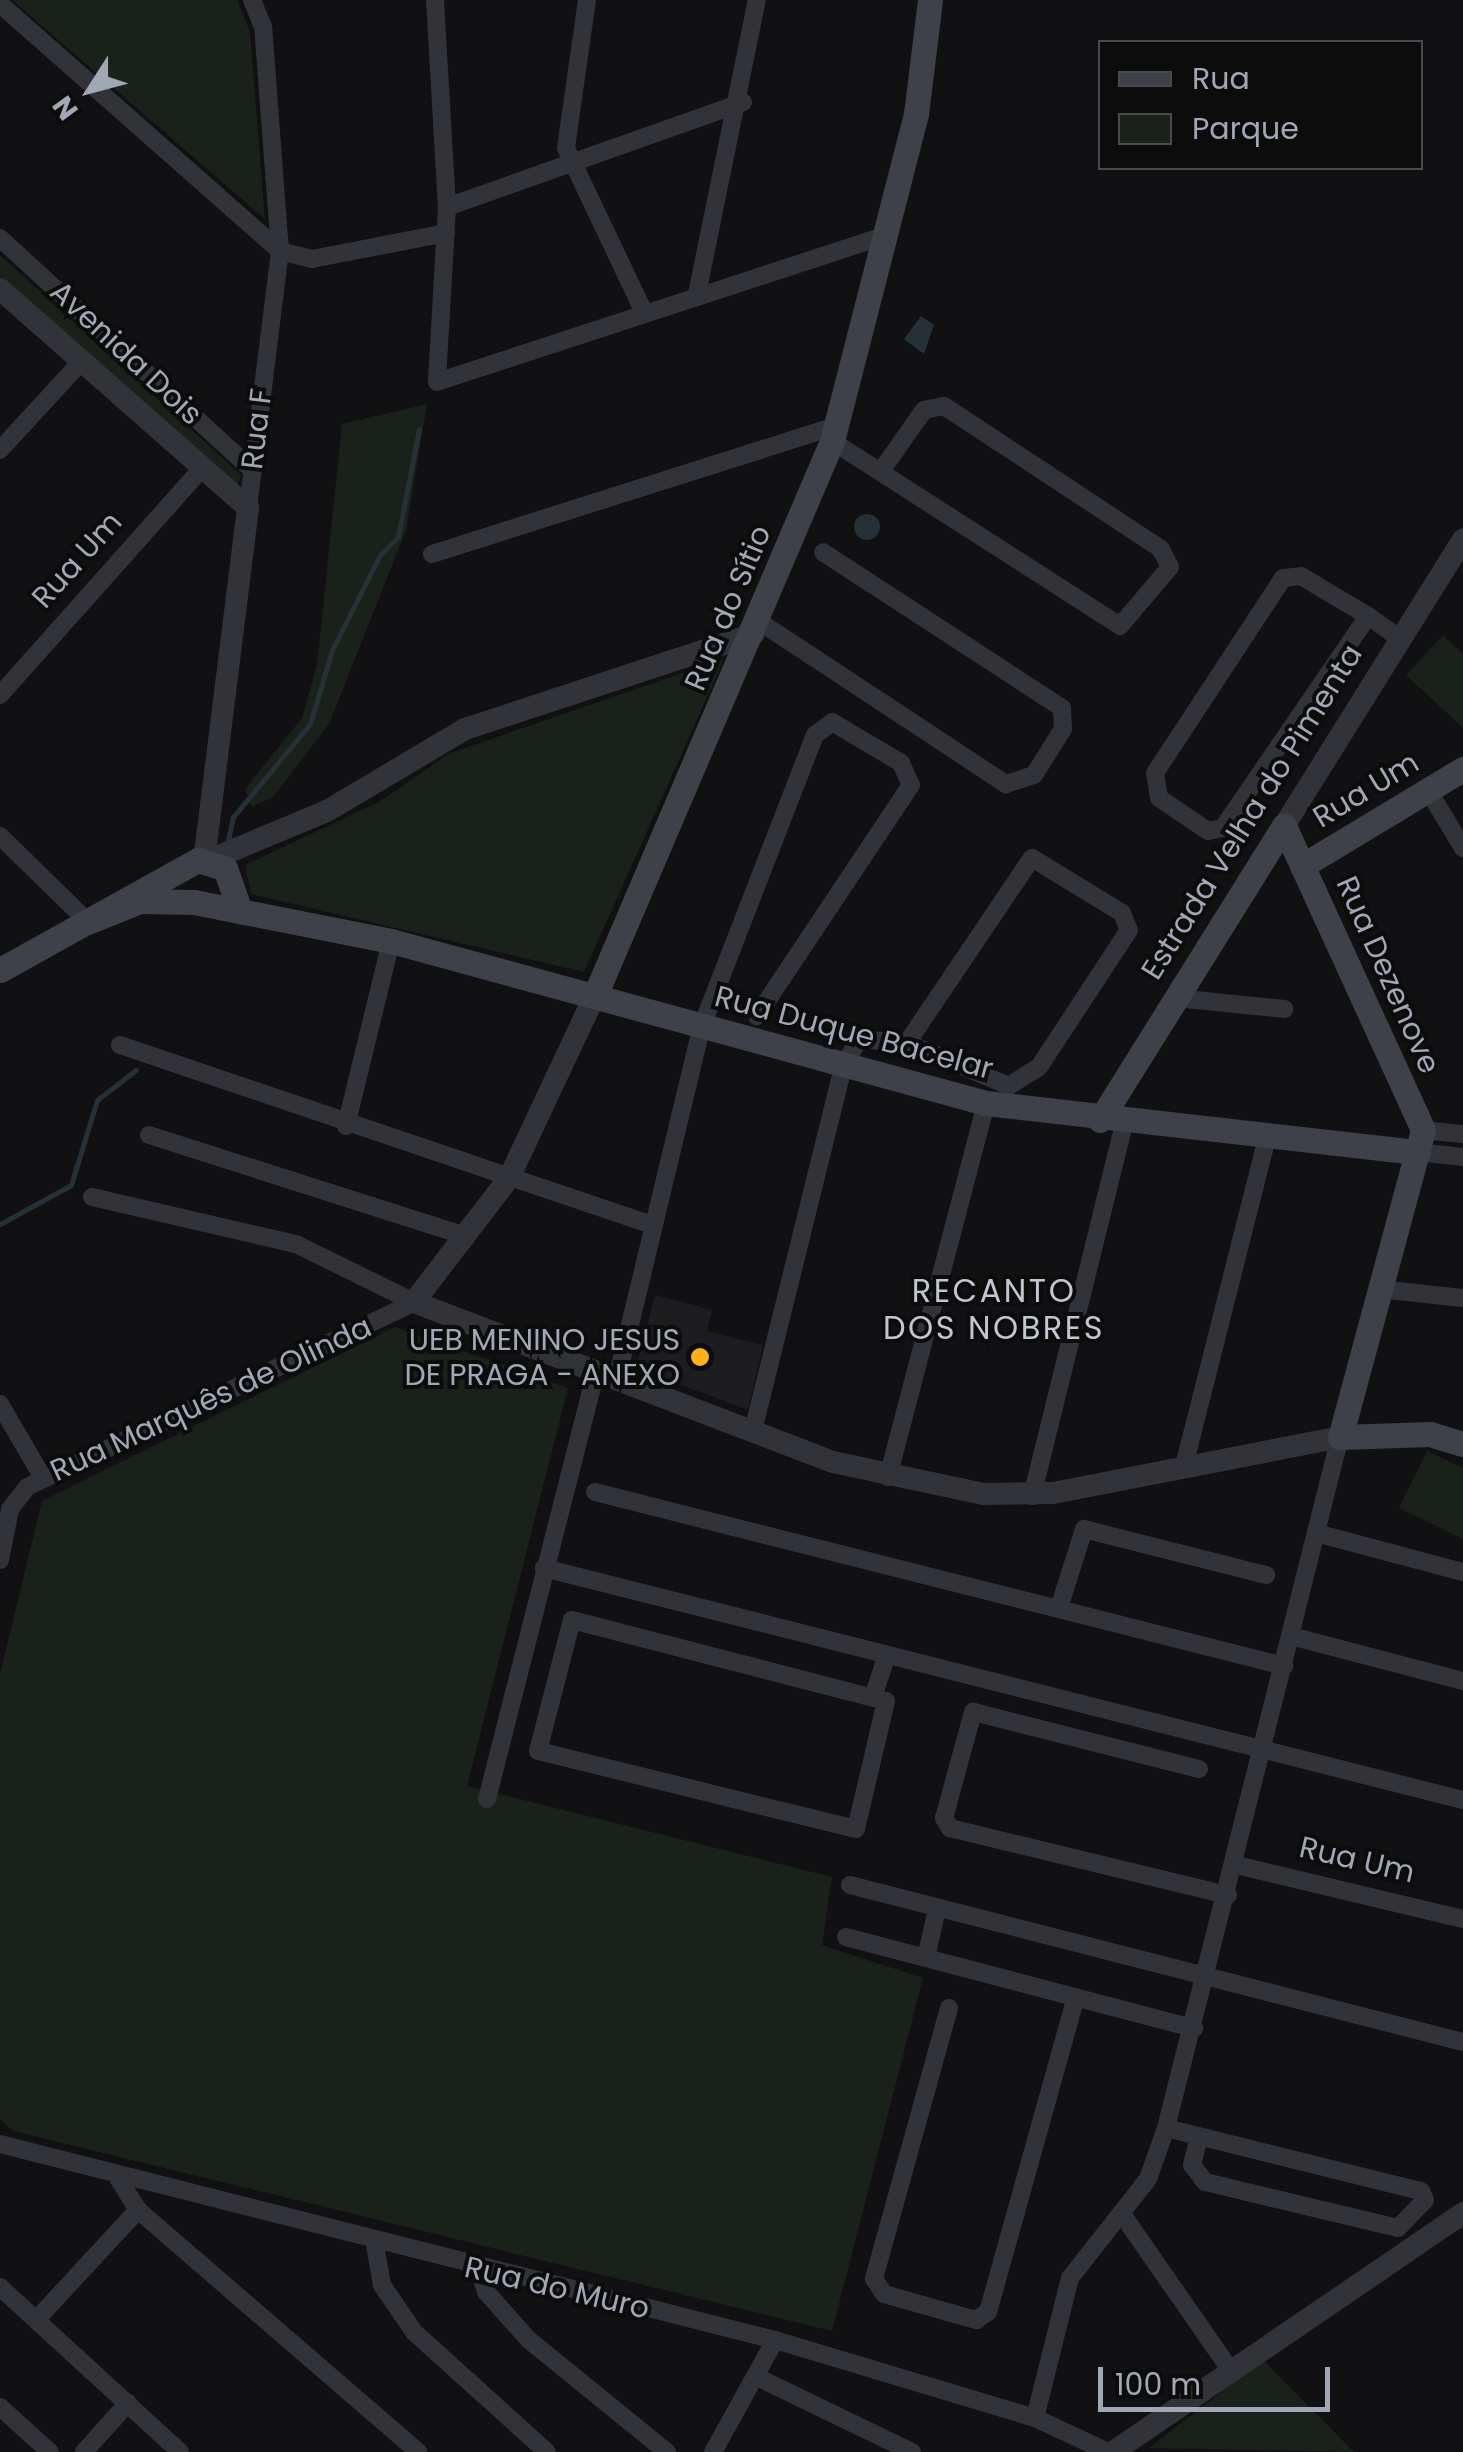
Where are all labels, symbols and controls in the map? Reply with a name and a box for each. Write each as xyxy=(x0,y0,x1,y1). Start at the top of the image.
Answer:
north arrow xyxy=(40,40,140,140)
legend xyxy=(1098,40,1423,170)
text: Rua xyxy=(1192,57,1250,100)
text: N xyxy=(43,88,87,128)
text: Parque xyxy=(1192,107,1299,150)
street label: Avenida Dois xyxy=(43,274,209,432)
street label: Rua F xyxy=(234,387,280,471)
street label: Rua Um xyxy=(25,505,129,615)
street label: Rua do Sítio xyxy=(677,520,779,696)
street label: Estrada Velha do Pimenta xyxy=(1134,638,1370,986)
street label: Rua Um xyxy=(1307,744,1425,836)
street label: Rua Dezenove xyxy=(1329,871,1447,1079)
street label: Rua Duque Bacelar xyxy=(711,979,997,1087)
district label: RECANTO DOS NOBRES xyxy=(883,1273,1105,1348)
street label: Rua Marquês de Olinda xyxy=(45,1309,377,1489)
place label: UEB MENINO JESUS DE PRAGA - ANEXO xyxy=(405,1322,680,1392)
marker: UEB MENINO JESUS DE PRAGA - ANEXO xyxy=(689,1346,711,1368)
street label: Rua Um xyxy=(1296,1829,1418,1891)
street label: Rua do Muro xyxy=(461,2249,653,2327)
scale bar xyxy=(1103,2347,1336,2409)
text: 100 m xyxy=(1115,2363,1201,2406)

